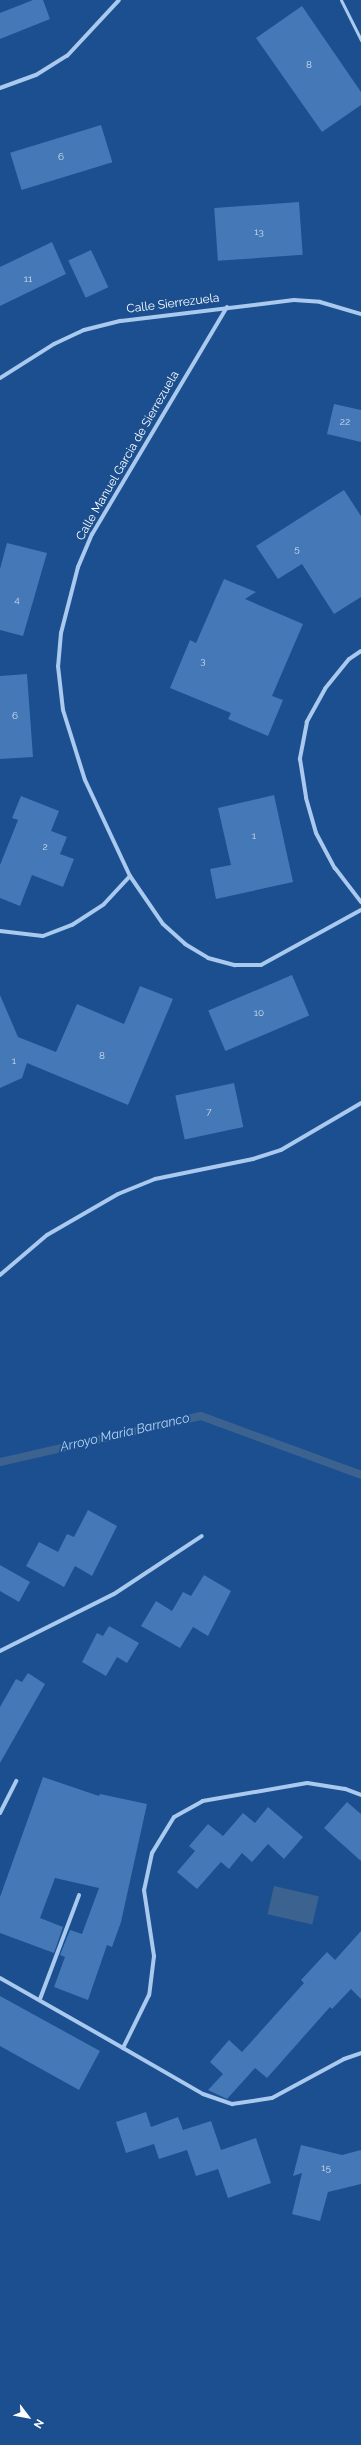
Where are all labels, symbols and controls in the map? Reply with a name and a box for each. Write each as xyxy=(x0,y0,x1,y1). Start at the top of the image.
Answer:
house number: 8 xyxy=(306,59,312,71)
house number: 6 xyxy=(58,151,64,163)
house number: 13 xyxy=(254,226,264,238)
house number: 11 xyxy=(24,273,32,285)
street label: Calle Sierrezuela xyxy=(126,291,220,317)
street label: Calle Manuel Garcia de Sierrezuela xyxy=(73,369,183,543)
house number: 22 xyxy=(340,416,350,428)
house number: 5 xyxy=(294,543,300,555)
house number: 4 xyxy=(14,594,20,606)
house number: 3 xyxy=(200,655,206,667)
house number: 6 xyxy=(12,710,18,722)
house number: 1 xyxy=(252,830,256,842)
house number: 2 xyxy=(42,841,48,853)
house number: 10 xyxy=(254,1007,264,1019)
house number: 8 xyxy=(99,1050,105,1062)
house number: 1 xyxy=(12,1055,16,1067)
house number: 7 xyxy=(206,1106,212,1118)
water label: Arroyo Maria Barranco xyxy=(59,1411,191,1455)
house number: 15 xyxy=(321,2162,331,2174)
north arrow xyxy=(8,2397,48,2437)
text: N xyxy=(31,2417,46,2431)

